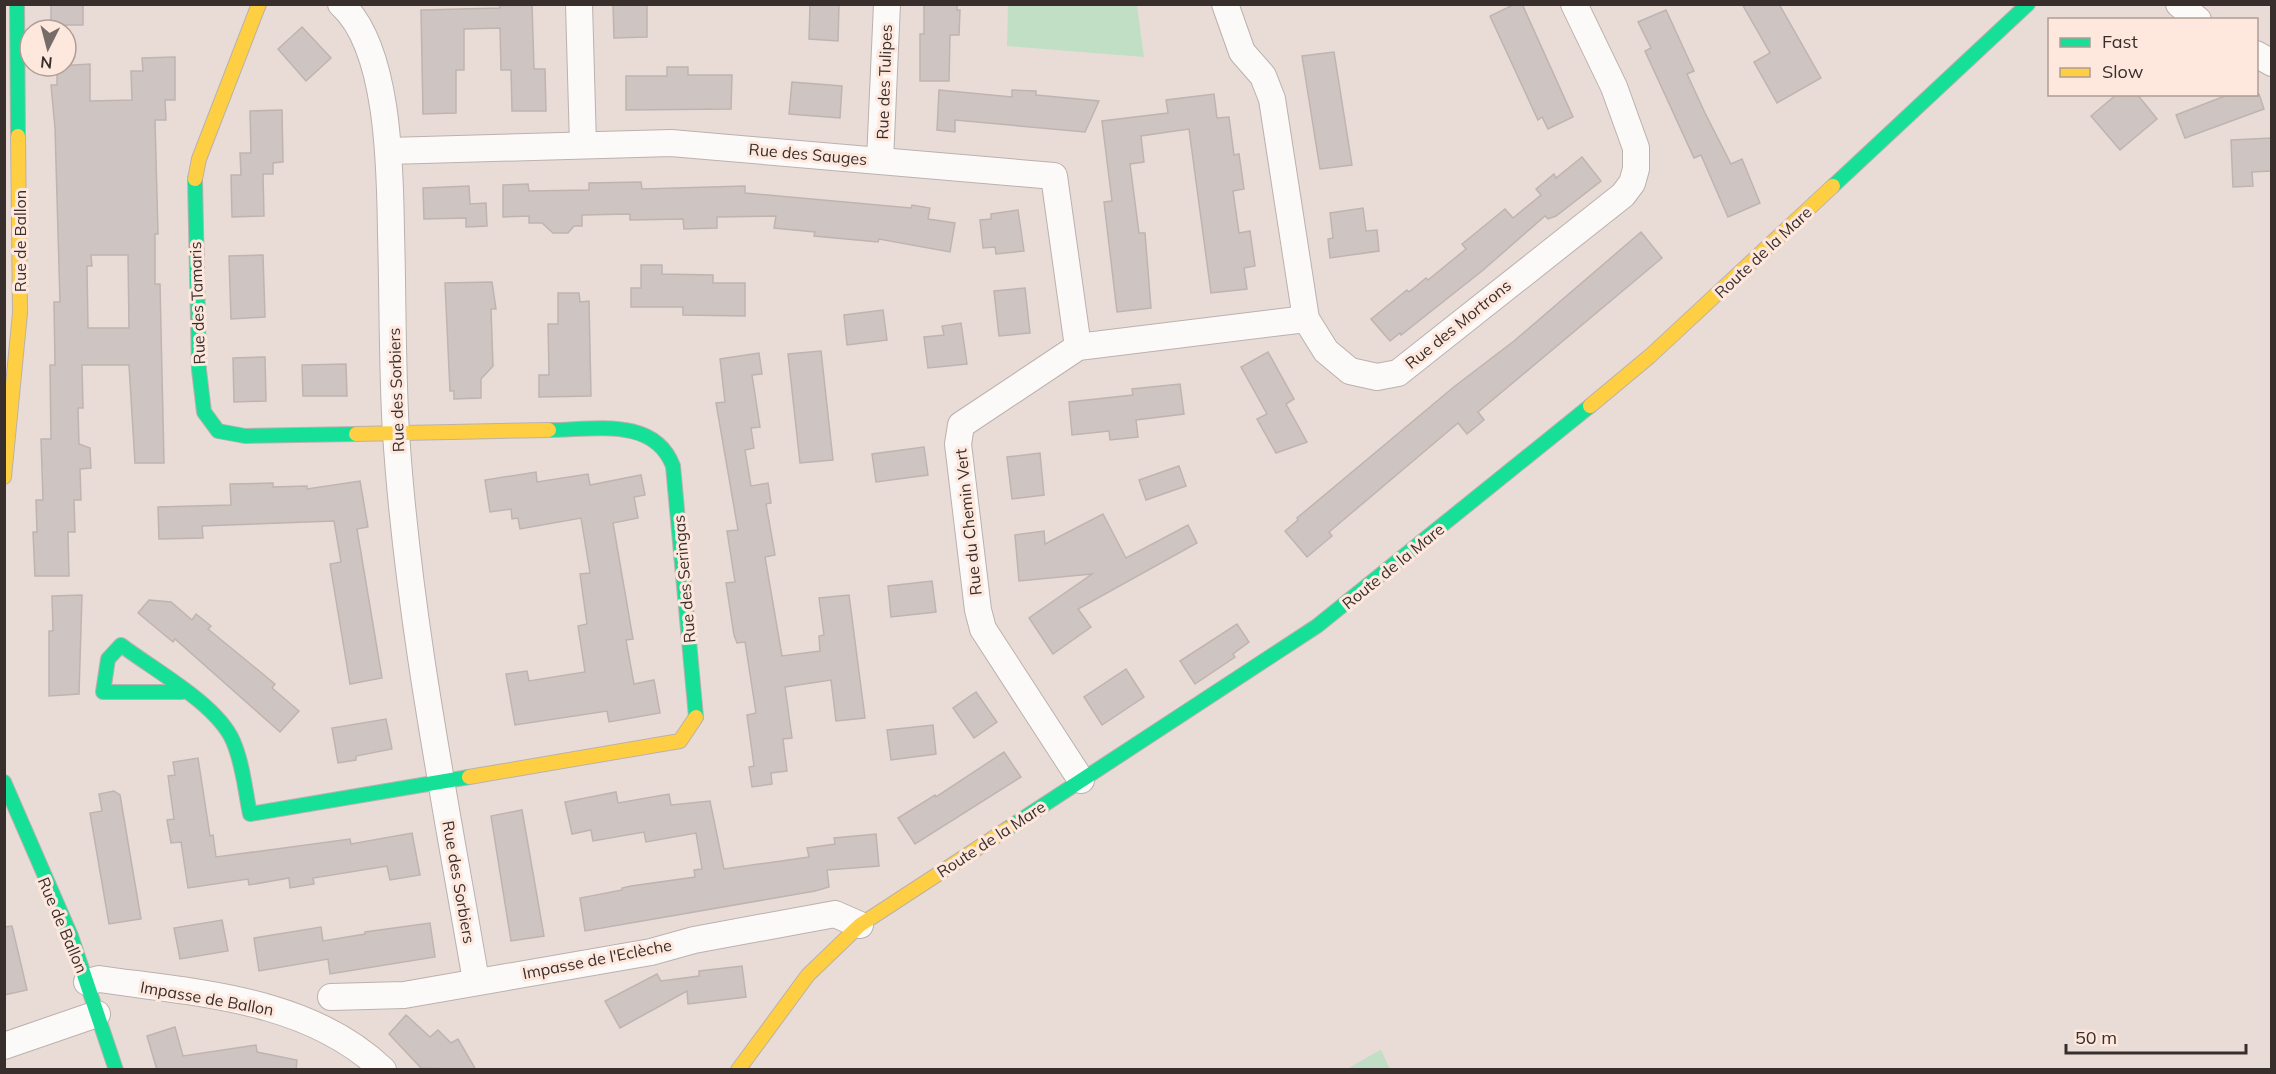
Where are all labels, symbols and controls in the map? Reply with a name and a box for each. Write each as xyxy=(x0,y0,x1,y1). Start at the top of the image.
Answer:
north arrow xyxy=(18,18,78,78)
legend xyxy=(2048,18,2258,96)
street label: Rue des Tulipes xyxy=(872,24,896,140)
text: Fast xyxy=(2102,30,2138,53)
text: N xyxy=(39,52,53,73)
text: Slow xyxy=(2102,60,2144,83)
street label: Rue des Sauges xyxy=(748,139,868,169)
street label: Rue de Ballon xyxy=(10,190,30,292)
street label: Route de la Mare xyxy=(1710,202,1816,302)
street label: Rue des Tamaris xyxy=(185,241,209,365)
street label: Rue des Mortrons xyxy=(1401,275,1515,373)
street label: Rue des Sorbiers xyxy=(384,327,408,452)
street label: Rue du Chemin Vert xyxy=(950,447,986,596)
street label: Rue des Seringas xyxy=(668,514,700,644)
street label: Route de la Mare xyxy=(1338,519,1448,613)
street label: Route de la Mare xyxy=(933,796,1049,882)
street label: Rue des Sorbiers xyxy=(438,819,480,945)
street label: Rue de Ballon xyxy=(34,874,92,976)
street label: Impasse de l'Eclèche xyxy=(521,935,673,983)
street label: Impasse de Ballon xyxy=(139,976,275,1020)
scale bar xyxy=(2066,1017,2246,1055)
text: 50 m xyxy=(2075,1026,2117,1049)

